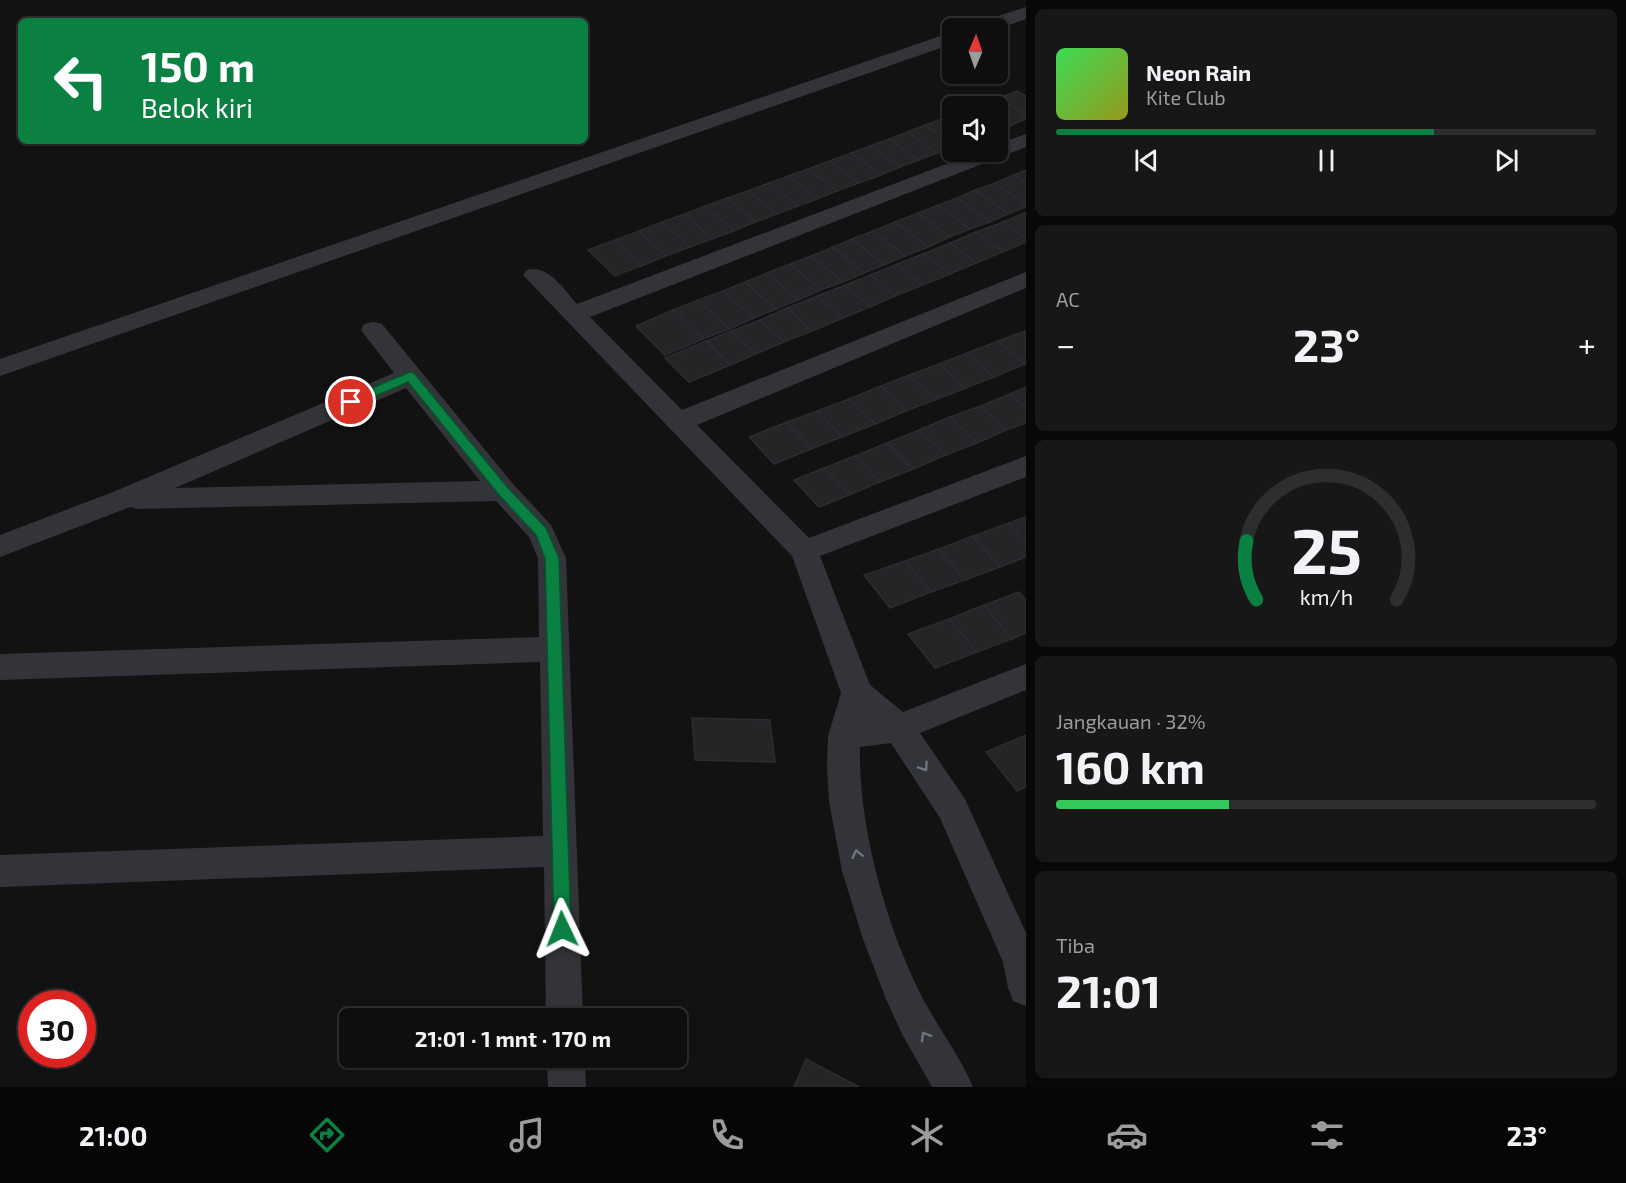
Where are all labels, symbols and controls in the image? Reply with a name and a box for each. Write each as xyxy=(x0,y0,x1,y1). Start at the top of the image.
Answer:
north arrow xyxy=(942,18,1008,84)
map controls xyxy=(942,18,1008,162)
text: 150 m xyxy=(141,40,255,90)
icon: left xyxy=(42,42,120,120)
text: Neon Rain xyxy=(1146,59,1251,85)
text: Kite Club xyxy=(1146,85,1226,109)
text: Belok kiri xyxy=(141,91,253,123)
button: sound xyxy=(942,96,1008,162)
icon: previous xyxy=(1130,144,1163,177)
icon: pause xyxy=(1310,144,1343,177)
icon: next xyxy=(1490,144,1523,177)
text: AC xyxy=(1056,287,1080,311)
text: 23° xyxy=(1293,317,1360,371)
text: − xyxy=(1056,324,1075,364)
text: + xyxy=(1578,324,1596,364)
pin xyxy=(325,376,376,427)
icon: arrive xyxy=(334,385,367,418)
text: 25 xyxy=(1291,513,1361,588)
text: km/h xyxy=(1299,585,1353,610)
text: Jangkauan · 32% xyxy=(1056,709,1206,733)
text: 160 km xyxy=(1056,739,1205,793)
one-way arrow xyxy=(917,760,928,771)
one-way arrow xyxy=(851,850,864,860)
position arrow xyxy=(530,897,594,961)
text: Tiba xyxy=(1056,933,1095,957)
text: 21:01 xyxy=(1056,963,1161,1017)
speed limit sign: 30 xyxy=(18,990,96,1068)
text: 21:01 · 1 mnt · 170 m xyxy=(415,1025,611,1051)
one-way arrow xyxy=(921,1032,932,1042)
icon: directions xyxy=(306,1114,348,1156)
icon: music xyxy=(506,1114,548,1156)
icon: phone xyxy=(706,1114,748,1156)
icon: climate xyxy=(906,1114,948,1156)
icon: car xyxy=(1106,1114,1148,1156)
icon: filters xyxy=(1306,1114,1348,1156)
text: 21:00 xyxy=(79,1119,147,1151)
text: 23° xyxy=(1507,1119,1547,1151)

